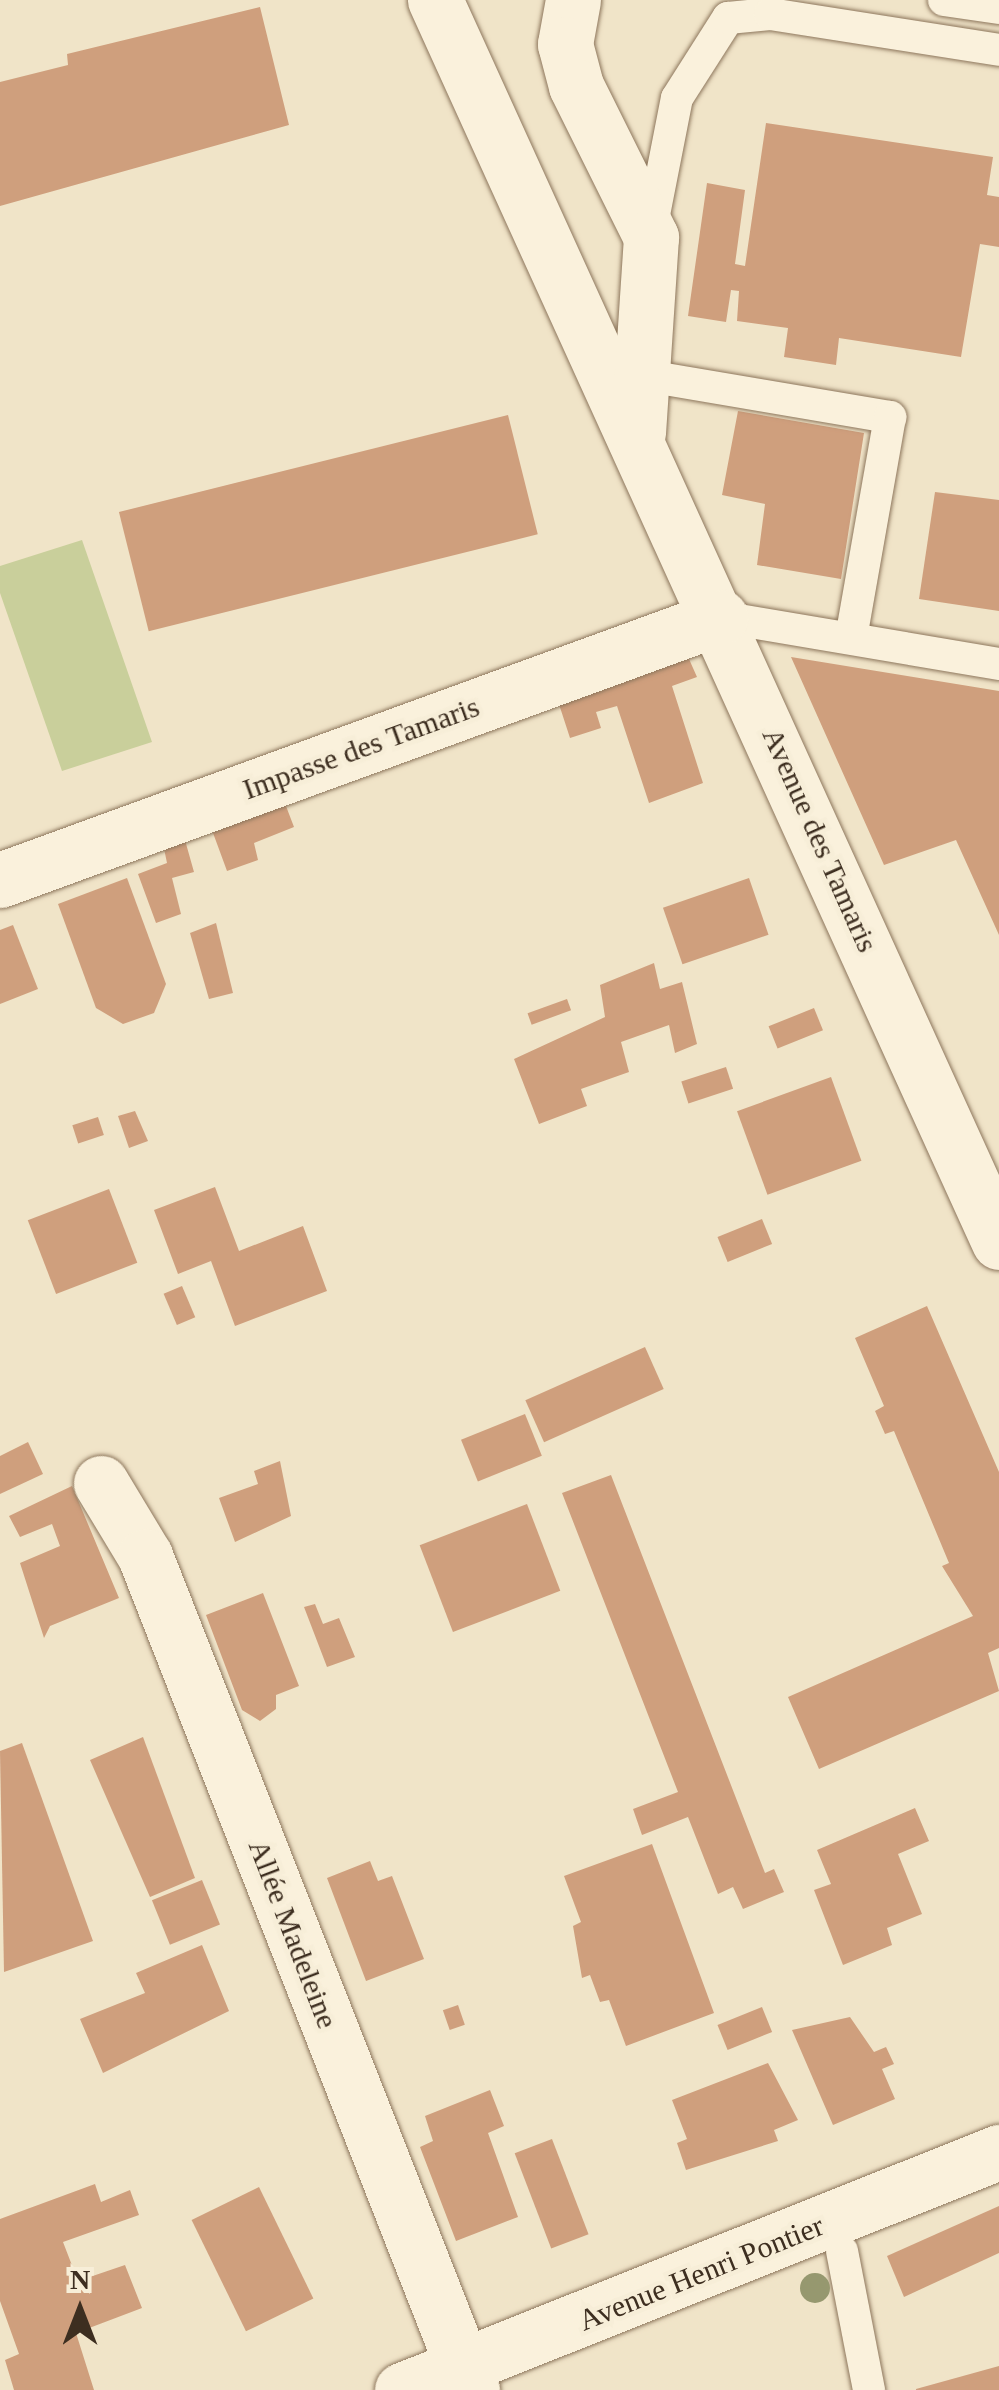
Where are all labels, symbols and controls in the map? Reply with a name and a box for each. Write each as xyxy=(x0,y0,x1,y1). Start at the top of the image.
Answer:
street label: Impasse des Tamaris xyxy=(238,688,484,808)
street label: Avenue des Tamaris xyxy=(754,722,886,958)
street label: Allée Madeleine xyxy=(241,1835,345,2033)
street label: Avenue Henri Pontier xyxy=(573,2207,829,2339)
north arrow xyxy=(30,2260,130,2360)
text: N xyxy=(70,2264,90,2295)

